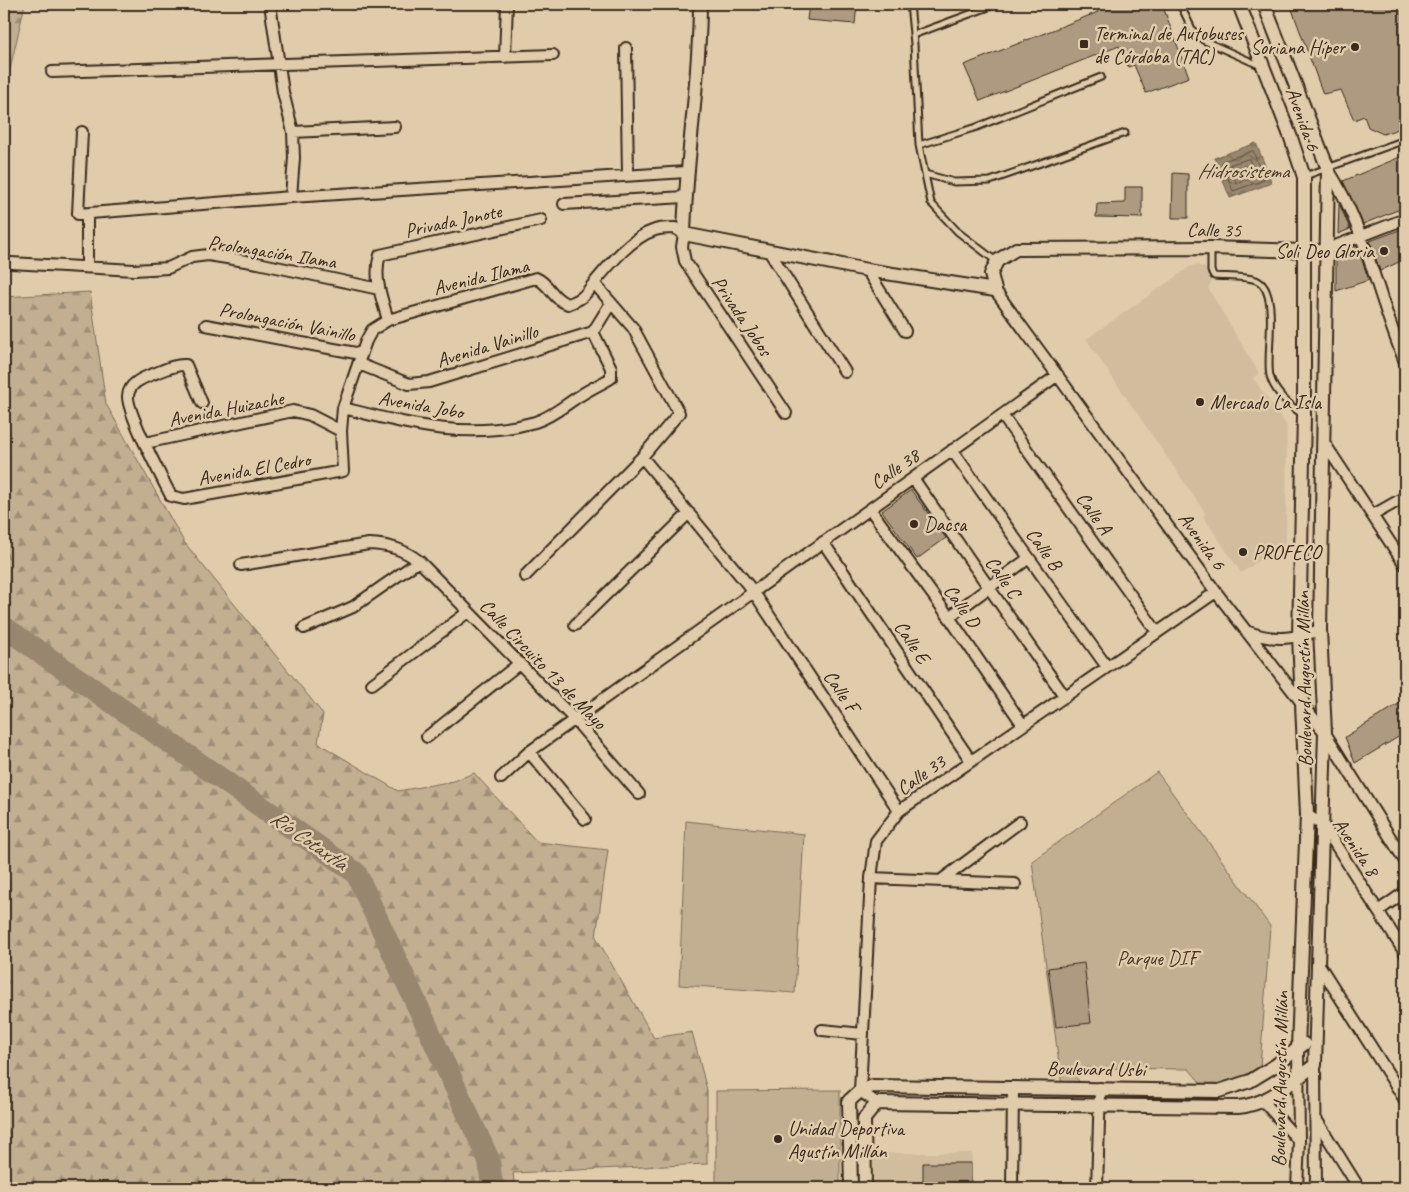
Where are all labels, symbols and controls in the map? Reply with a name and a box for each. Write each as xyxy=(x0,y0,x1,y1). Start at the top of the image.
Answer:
place label: Terminal de Autobuses de Córdoba (TAC) xyxy=(1094,21,1245,69)
place label: Soriana Híper xyxy=(1250,35,1347,60)
marker: Terminal de Autobuses de Córdoba (TAC) xyxy=(1078,38,1090,50)
marker: Soriana Híper xyxy=(1349,41,1361,53)
street label: Avenida 6 xyxy=(1280,84,1326,155)
water label: Hidrosistema xyxy=(1197,158,1291,184)
street label: Privada Jonote xyxy=(402,198,505,243)
street label: Calle 35 xyxy=(1187,217,1242,243)
street label: Prolongación Ilama xyxy=(206,230,340,275)
place label: Soli Deo Gloria xyxy=(1275,239,1375,264)
marker: Soli Deo Gloria xyxy=(1378,245,1390,257)
street label: Avenida Ilama xyxy=(431,253,533,301)
street label: Privada Jobos xyxy=(706,271,779,363)
street label: Prolongación Vainillo xyxy=(217,297,358,348)
street label: Avenida Vainillo xyxy=(433,318,542,373)
street label: Avenida Huizache xyxy=(167,385,287,432)
street label: Avenida Jobo xyxy=(377,385,467,425)
place label: Mercado La Isla xyxy=(1210,390,1323,415)
marker: Mercado La Isla xyxy=(1194,396,1206,408)
street label: Calle 38 xyxy=(866,442,926,495)
street label: Avenida El Cedro xyxy=(196,446,314,491)
street label: Calle A xyxy=(1070,487,1118,540)
street label: Avenida 6 xyxy=(1173,507,1232,576)
place label: Dacsa xyxy=(924,512,968,537)
marker: Dacsa xyxy=(908,518,920,530)
street label: Calle B xyxy=(1020,523,1069,577)
place label: PROFECO xyxy=(1253,540,1323,565)
marker: PROFECO xyxy=(1237,546,1249,558)
street label: Calle C xyxy=(980,551,1028,605)
street label: Calle D xyxy=(938,579,987,634)
street label: Boulevard Augustín Millán xyxy=(1290,590,1318,767)
street label: Calle Circuito 13 de Mayo xyxy=(474,593,612,735)
street label: Calle E xyxy=(889,616,937,670)
street label: Calle F xyxy=(818,665,867,721)
street label: Calle 33 xyxy=(892,748,952,801)
water label: Río Cotaxtla xyxy=(266,804,354,877)
street label: Avenida 8 xyxy=(1327,813,1386,883)
park label: Parque DIF xyxy=(1117,946,1202,971)
street label: Boulevard Augustín Millán xyxy=(1266,990,1294,1167)
street label: Boulevard Usbi xyxy=(1046,1056,1148,1082)
place label: Unidad Deportiva Agustín Millán xyxy=(788,1116,906,1164)
marker: Unidad Deportiva Agustín Millán xyxy=(772,1133,784,1145)

